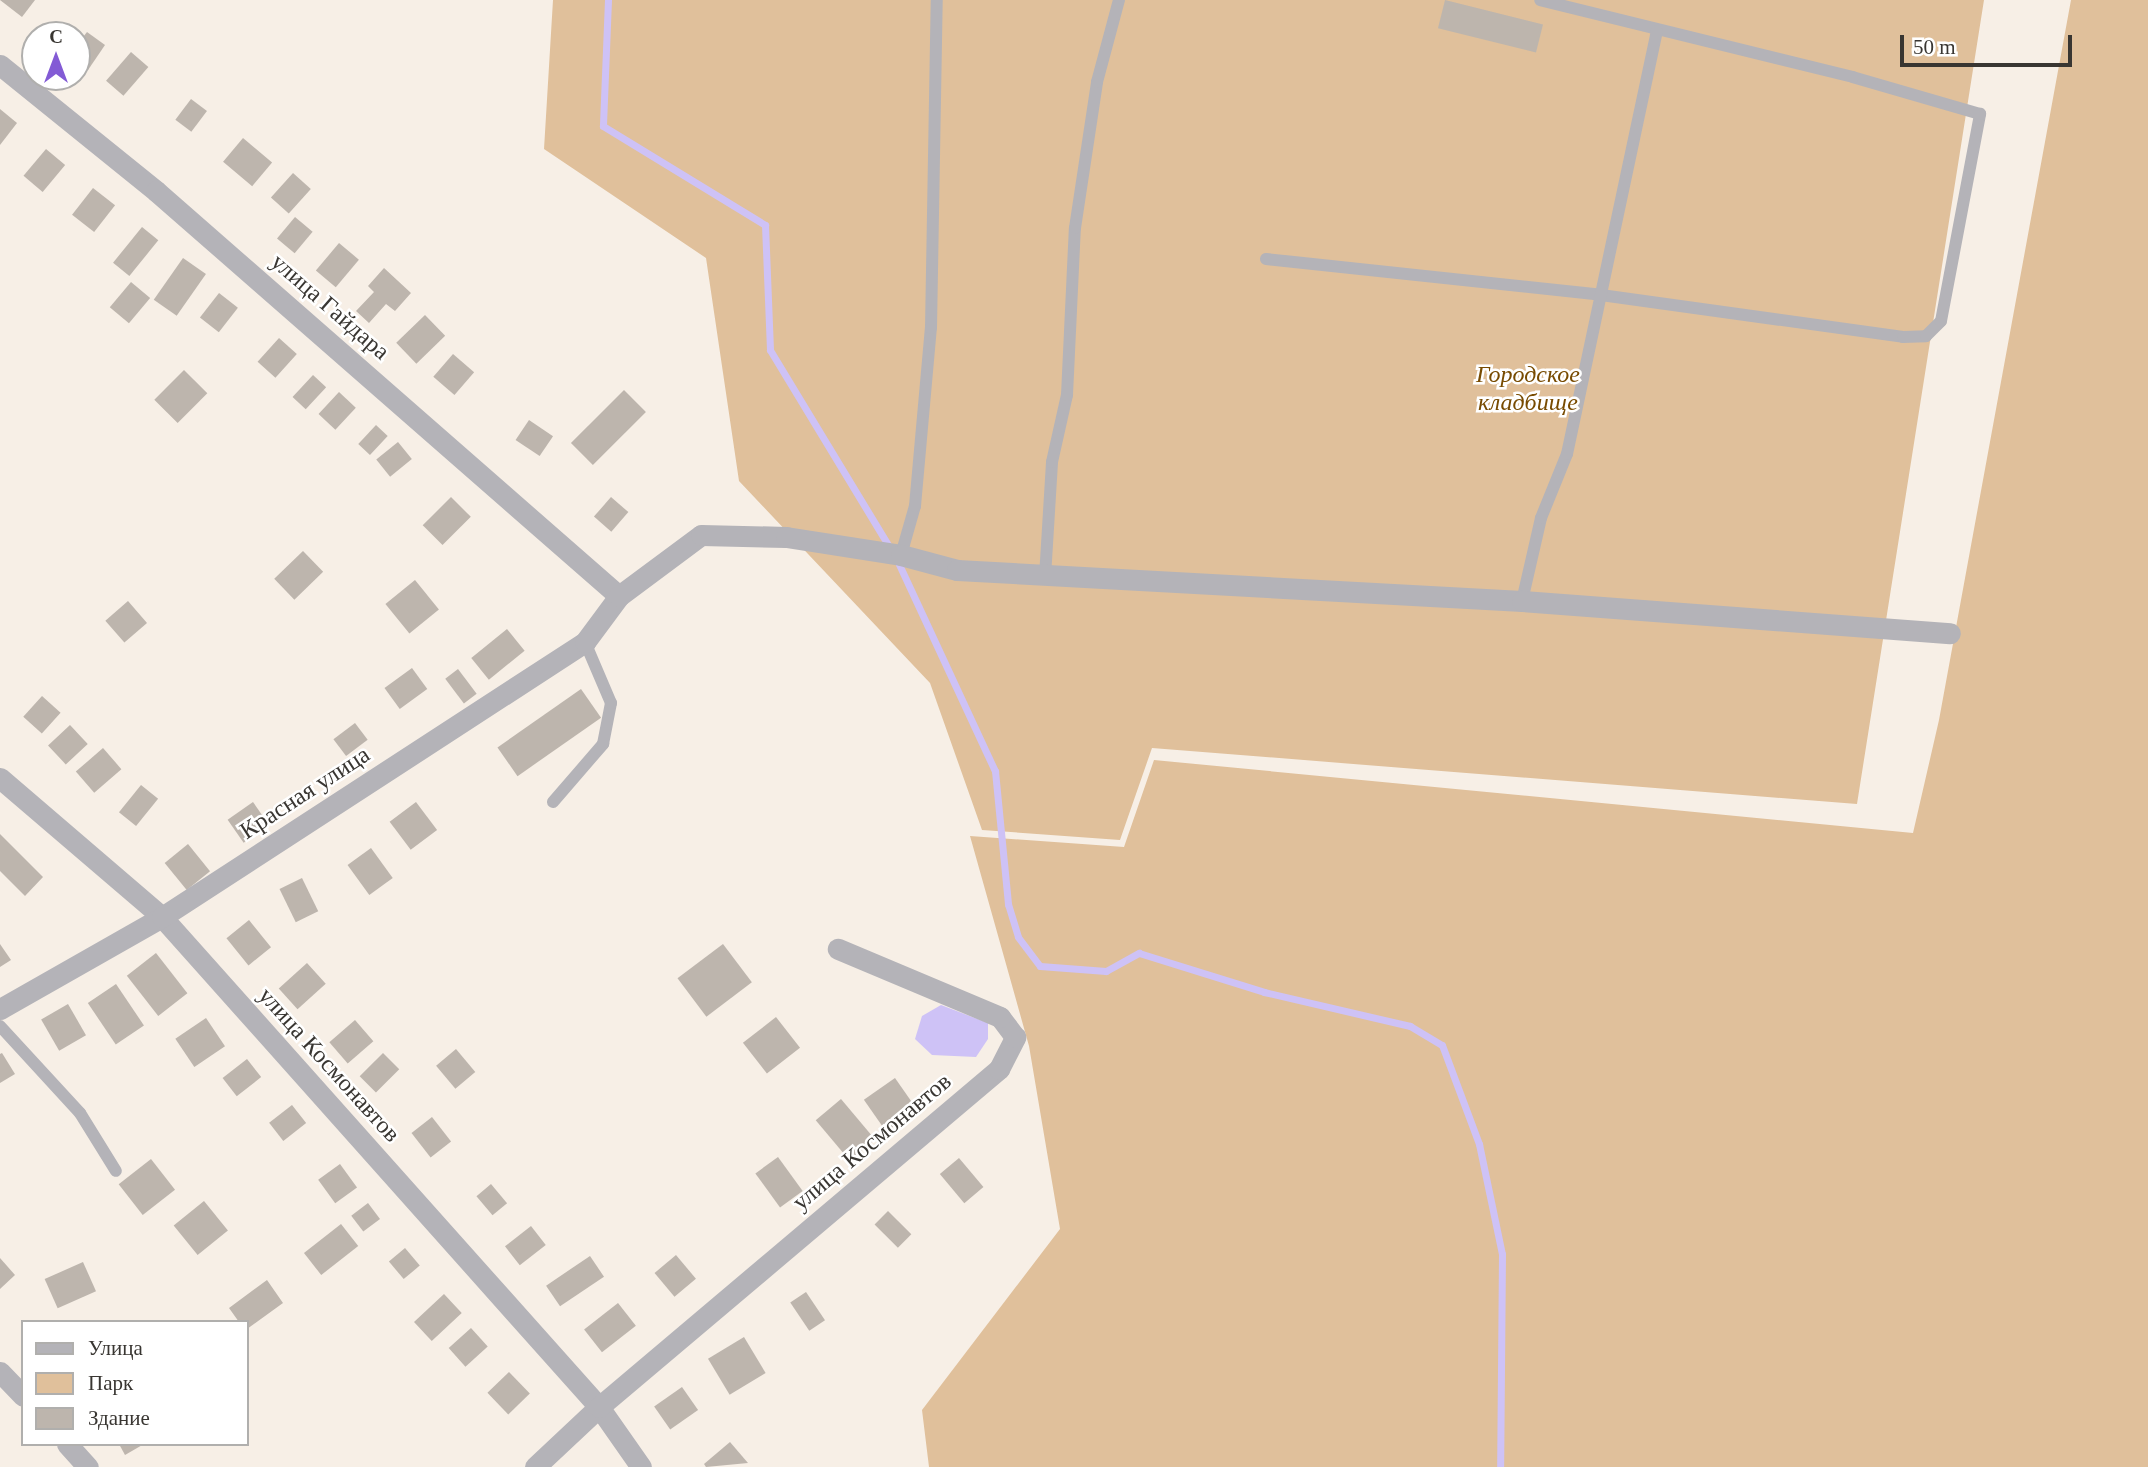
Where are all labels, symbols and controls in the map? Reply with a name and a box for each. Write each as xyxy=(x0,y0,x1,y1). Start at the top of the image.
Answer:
north arrow xyxy=(21,21,91,91)
scale bar xyxy=(1903,21,2074,65)
text: С xyxy=(49,26,63,47)
text: 50 m xyxy=(1913,35,1956,59)
street label: улица Гайдара xyxy=(265,248,395,366)
park label: Городское кладбище xyxy=(1476,361,1580,417)
street label: Красная улица xyxy=(235,740,375,846)
street label: улица Космонавтов xyxy=(252,982,406,1148)
street label: улица Космонавтов xyxy=(787,1067,957,1217)
legend xyxy=(21,1320,248,1446)
text: Улица xyxy=(88,1336,143,1360)
text: Парк xyxy=(88,1371,133,1395)
text: Здание xyxy=(88,1406,150,1430)

